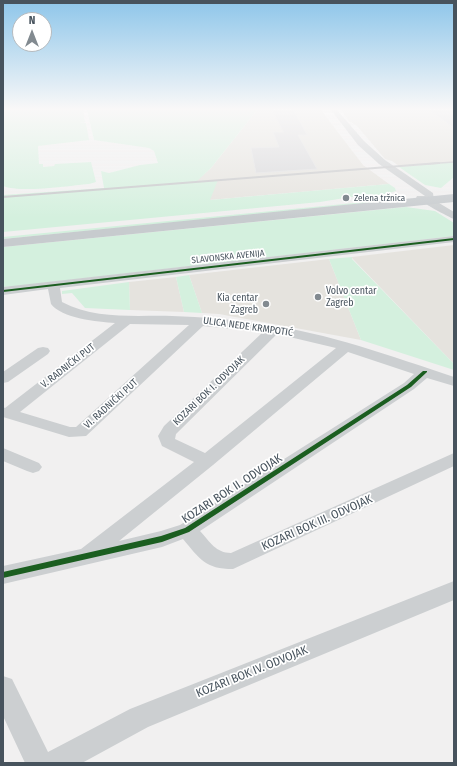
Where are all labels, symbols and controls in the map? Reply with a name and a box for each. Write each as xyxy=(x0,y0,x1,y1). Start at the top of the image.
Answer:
north arrow xyxy=(12,12,52,52)
text: N xyxy=(29,14,35,27)
marker: Zelena tržnica xyxy=(341,193,351,203)
place label: Zelena tržnica xyxy=(354,193,405,203)
street label: SLAVONSKA AVENIJA xyxy=(191,248,265,266)
place label: Volvo centar Zagreb xyxy=(326,285,377,308)
place label: Kia centar Zagreb xyxy=(217,292,258,316)
marker: Volvo centar Zagreb xyxy=(313,292,323,302)
marker: Kia centar Zagreb xyxy=(261,299,271,309)
street label: ULICA NEDE KRMPOTIĆ xyxy=(202,315,294,339)
street label: V. RADNIČKI PUT xyxy=(39,341,97,391)
street label: KOZARI BOK I. ODVOJAK xyxy=(171,354,247,428)
street label: VI. RADNIČKI PUT xyxy=(82,377,140,431)
street label: KOZARI BOK II. ODVOJAK xyxy=(179,451,285,527)
street label: KOZARI BOK III. ODVOJAK xyxy=(259,492,375,554)
street label: KOZARI BOK IV. ODVOJAK xyxy=(194,643,310,701)

